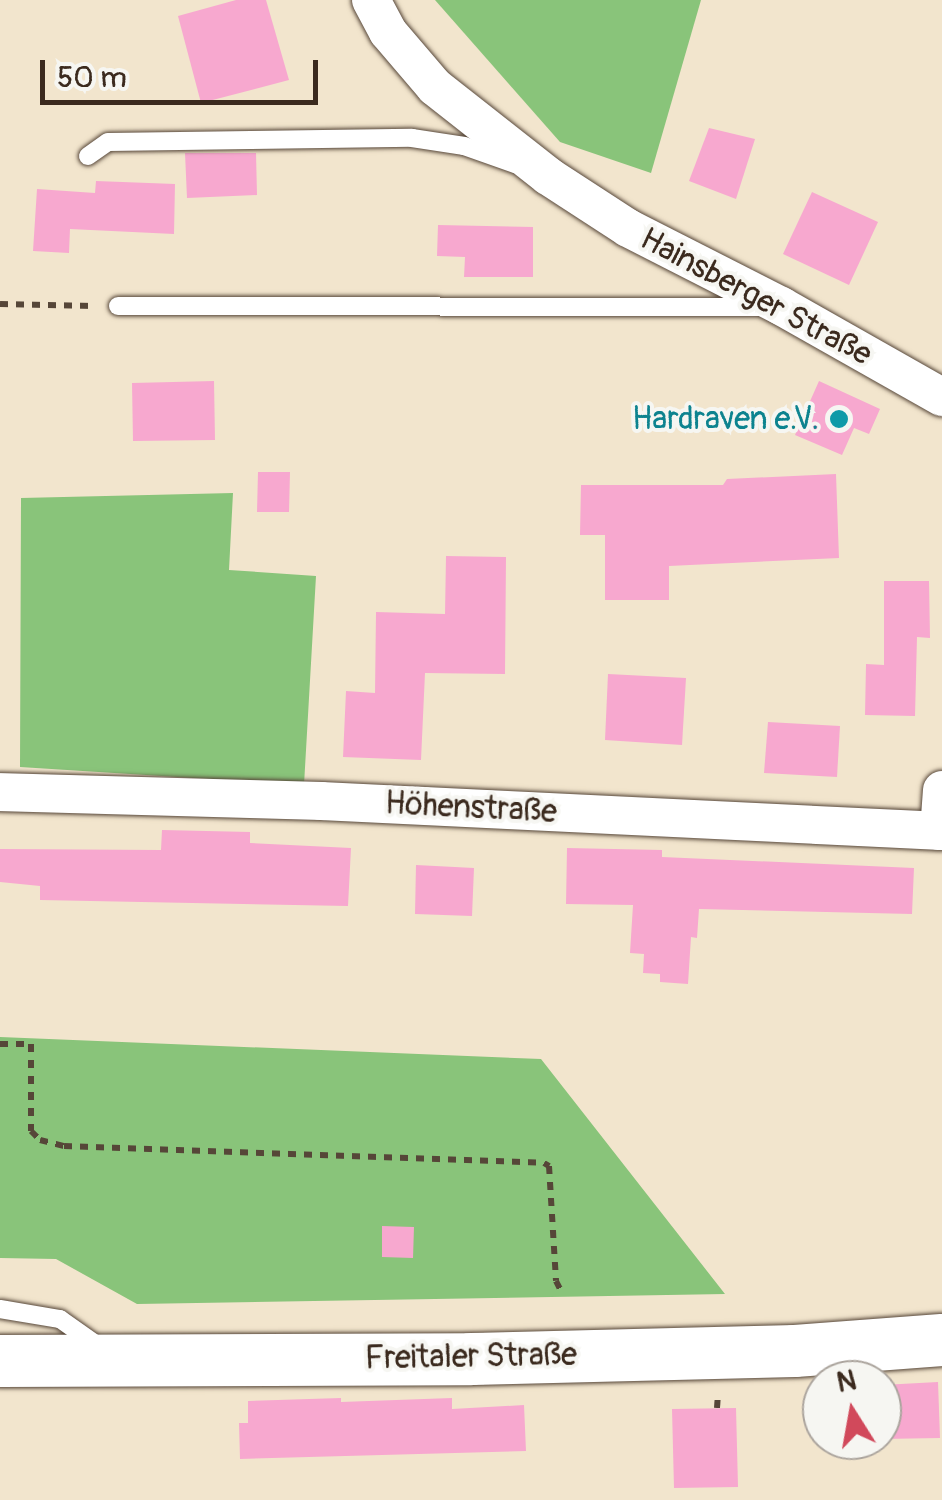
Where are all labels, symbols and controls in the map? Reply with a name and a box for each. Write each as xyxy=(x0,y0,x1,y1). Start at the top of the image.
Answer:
scale bar xyxy=(45,40,322,102)
text: 50 m xyxy=(57,59,127,96)
street label: Hainsberger Straße xyxy=(634,220,878,374)
place label: Hardraven e.V. xyxy=(632,400,819,438)
marker: Hardraven e.V. xyxy=(828,408,850,430)
street label: Höhenstraße xyxy=(384,784,558,832)
street label: Freitaler Straße xyxy=(365,1336,577,1378)
north arrow xyxy=(802,1360,902,1460)
text: N xyxy=(834,1363,859,1401)

